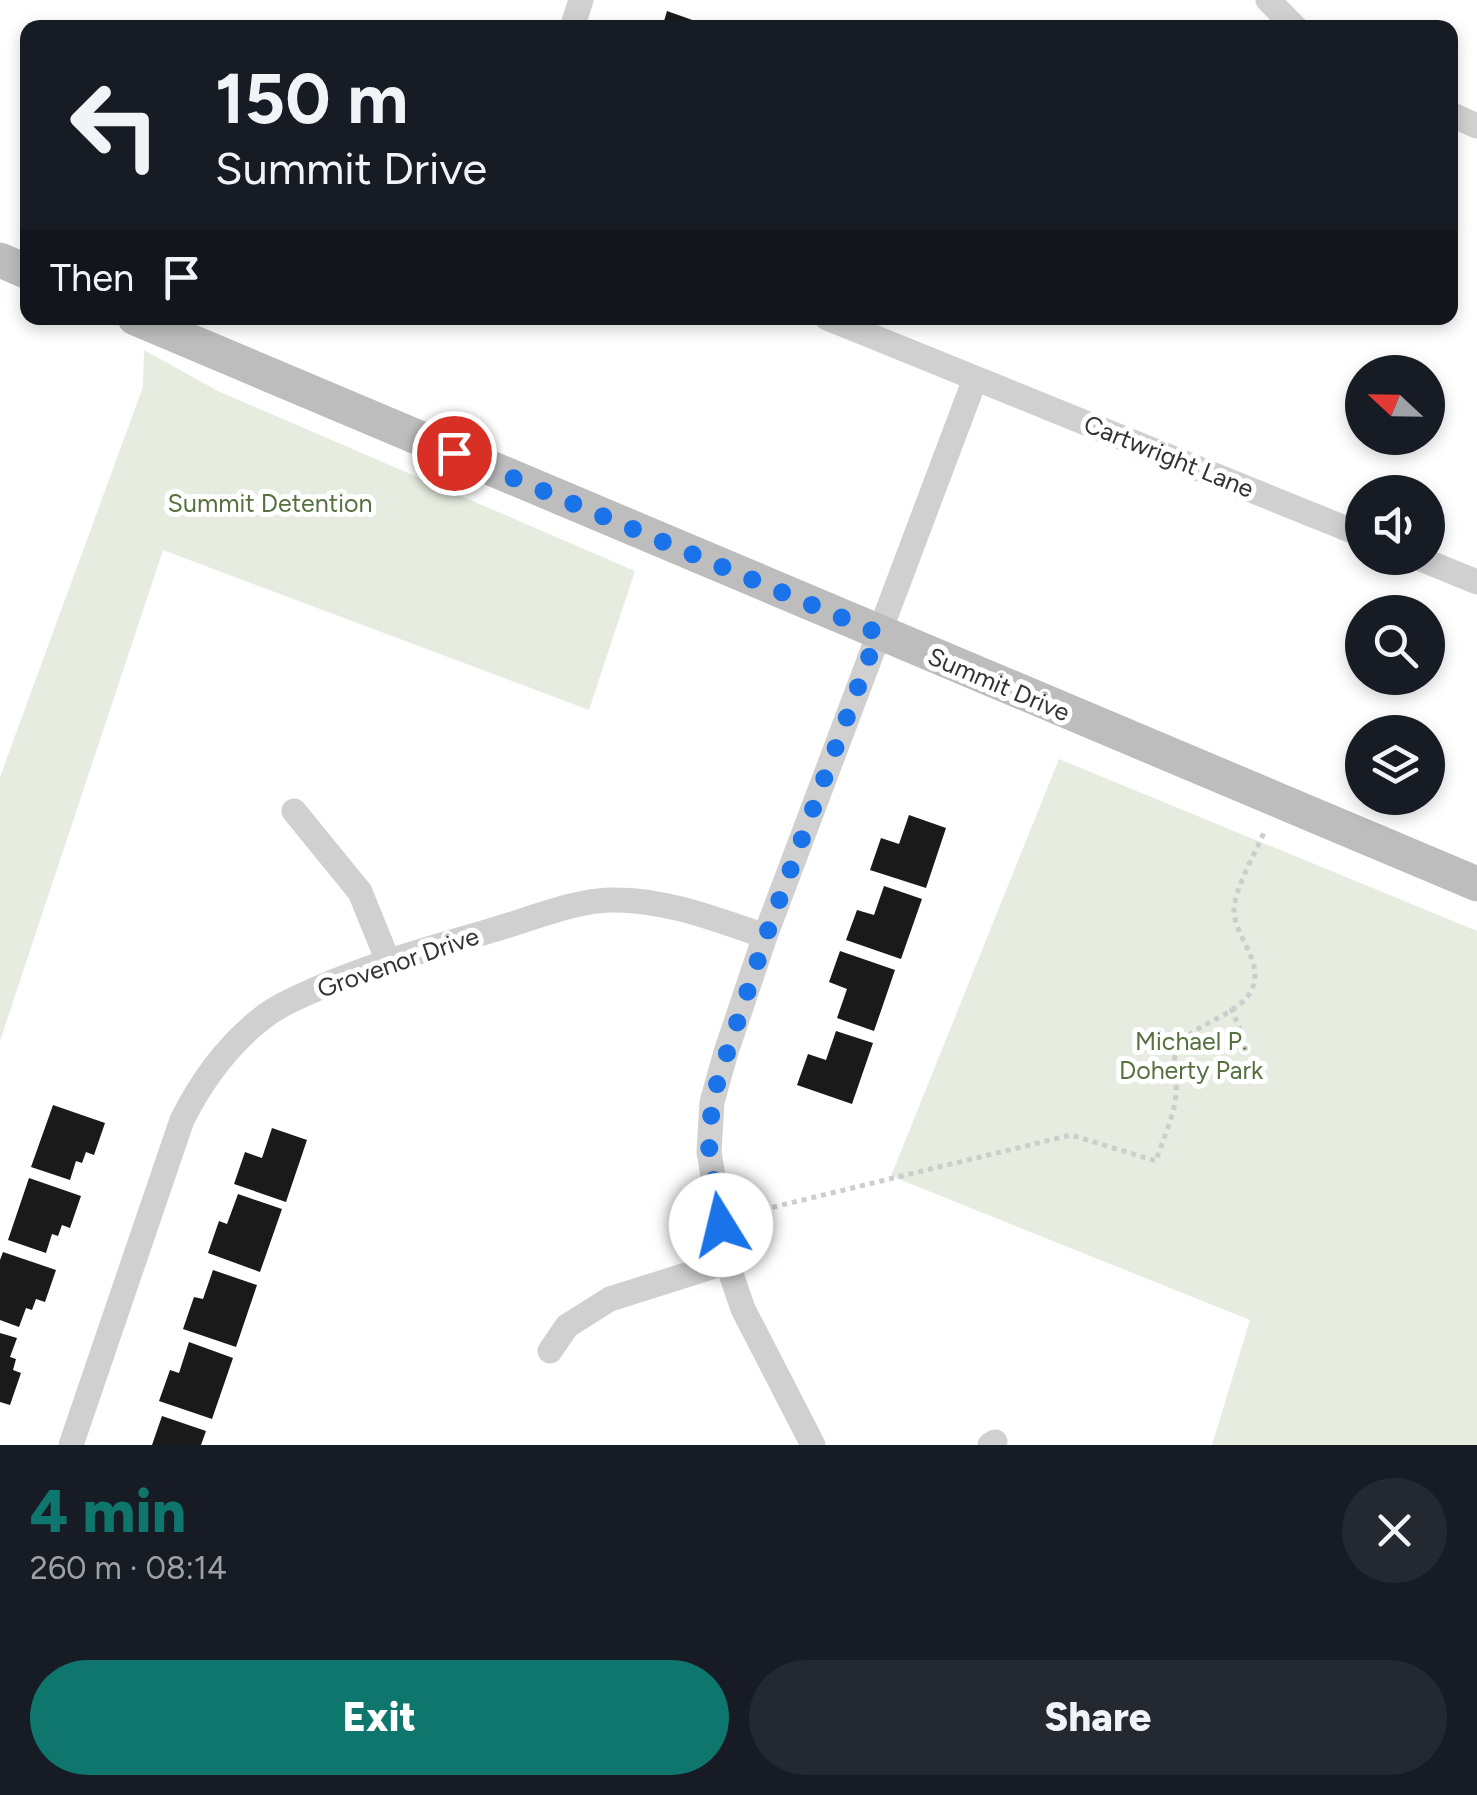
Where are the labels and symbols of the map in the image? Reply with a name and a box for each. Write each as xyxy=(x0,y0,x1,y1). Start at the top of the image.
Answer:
north arrow xyxy=(1345,355,1445,455)
street label: Cartwright Lane xyxy=(1080,408,1258,504)
pin xyxy=(412,411,497,496)
park label: Summit Detention xyxy=(168,488,372,518)
street label: Summit Drive xyxy=(924,641,1074,727)
street label: Grovenor Drive xyxy=(313,920,483,1004)
park label: Michael P. Doherty Park xyxy=(1119,1026,1264,1085)
position arrow xyxy=(669,1173,773,1277)

